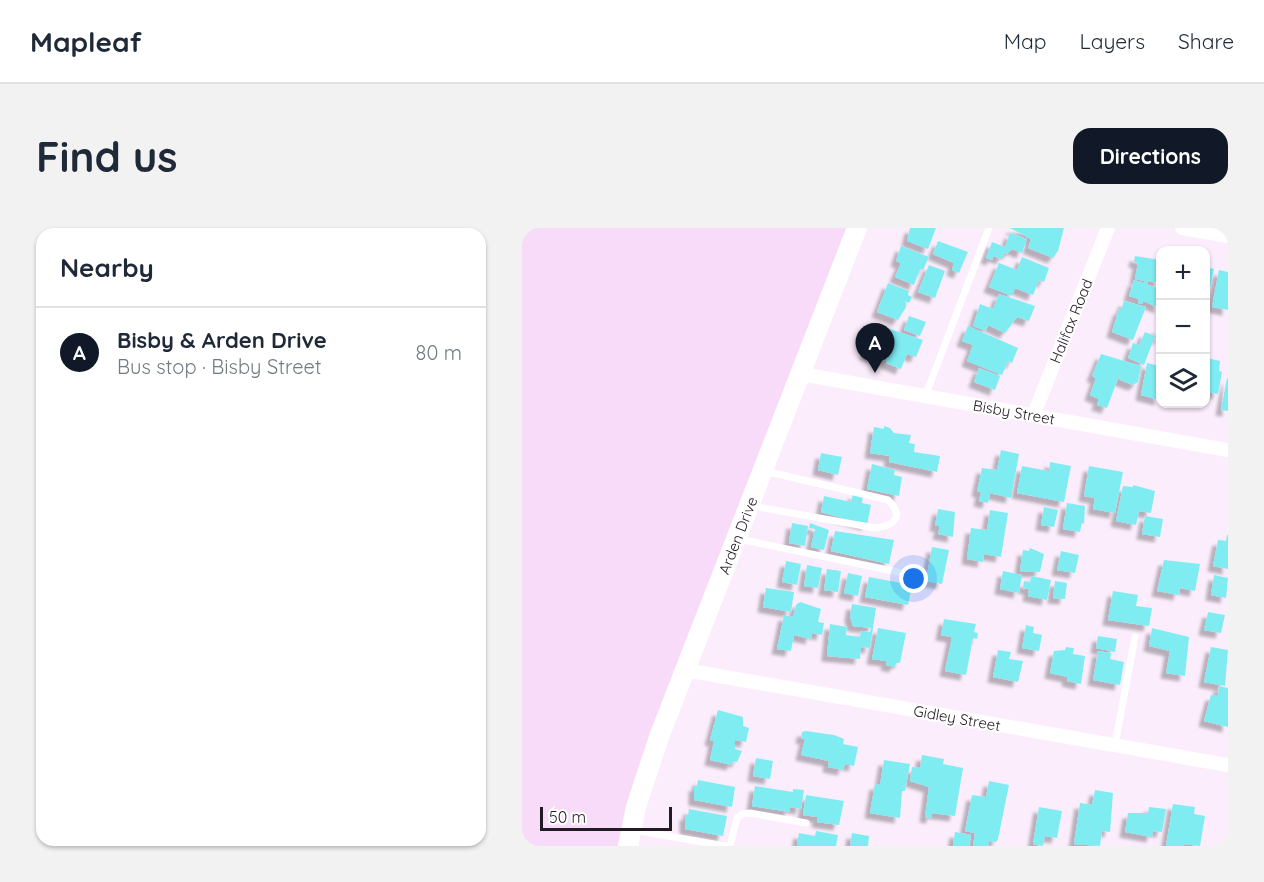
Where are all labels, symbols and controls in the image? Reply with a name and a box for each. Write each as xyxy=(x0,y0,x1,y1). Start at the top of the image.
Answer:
text: Mapleaf xyxy=(30,24,142,59)
text: Map xyxy=(1004,28,1047,54)
text: Layers xyxy=(1080,28,1145,54)
text: Share xyxy=(1178,28,1234,54)
button: Directions xyxy=(1073,128,1228,184)
text: Find us xyxy=(36,130,178,183)
map controls xyxy=(1156,246,1210,408)
button: + xyxy=(1156,246,1210,300)
text: Nearby xyxy=(60,251,154,284)
street label: Halifax Road xyxy=(1045,276,1097,366)
button: − xyxy=(1156,300,1210,354)
pin: A xyxy=(856,324,894,373)
text: Bisby & Arden Drive xyxy=(117,326,327,354)
text: A xyxy=(73,340,86,365)
text: 80 m xyxy=(416,340,462,365)
text: Bus stop · Bisby Street xyxy=(117,354,322,379)
button: layers xyxy=(1156,354,1210,408)
street label: Bisby Street xyxy=(972,395,1056,429)
street label: Arden Drive xyxy=(714,494,761,577)
your location xyxy=(899,564,928,593)
street label: Gidley Street xyxy=(912,701,1002,735)
scale bar xyxy=(540,804,672,832)
text: 50 m xyxy=(549,807,586,827)

